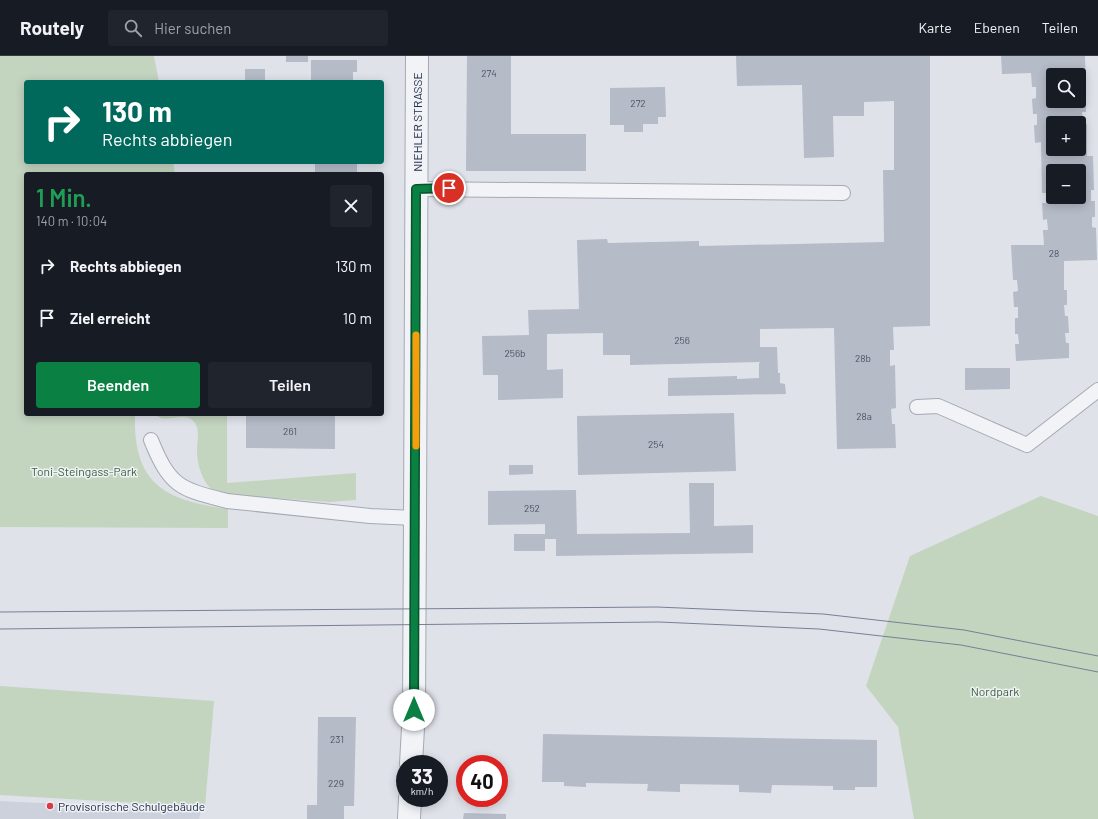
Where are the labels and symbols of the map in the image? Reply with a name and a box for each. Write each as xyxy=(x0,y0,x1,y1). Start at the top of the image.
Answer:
house number: 274 xyxy=(481,67,497,79)
street label: NIEHLER STRASSE xyxy=(410,72,424,172)
house number: 272 xyxy=(630,97,646,109)
pin xyxy=(432,171,466,205)
house number: 28 xyxy=(1049,247,1059,259)
house number: 256 xyxy=(674,334,690,346)
house number: 256b xyxy=(504,347,526,359)
house number: 28b xyxy=(855,352,871,364)
house number: 28a xyxy=(856,410,872,422)
house number: 261 xyxy=(283,425,297,437)
house number: 254 xyxy=(648,438,664,450)
park label: Toni-Steingass-Park xyxy=(31,464,137,478)
house number: 252 xyxy=(524,502,540,514)
park label: Nordpark xyxy=(971,684,1019,698)
position arrow xyxy=(393,689,435,731)
house number: 231 xyxy=(330,733,344,745)
speed limit sign: 40 xyxy=(456,755,508,807)
house number: 229 xyxy=(328,777,344,789)
place label: Provisorische Schulgebäude xyxy=(58,799,205,813)
marker: Provisorische Schulgebäude xyxy=(45,801,55,811)

